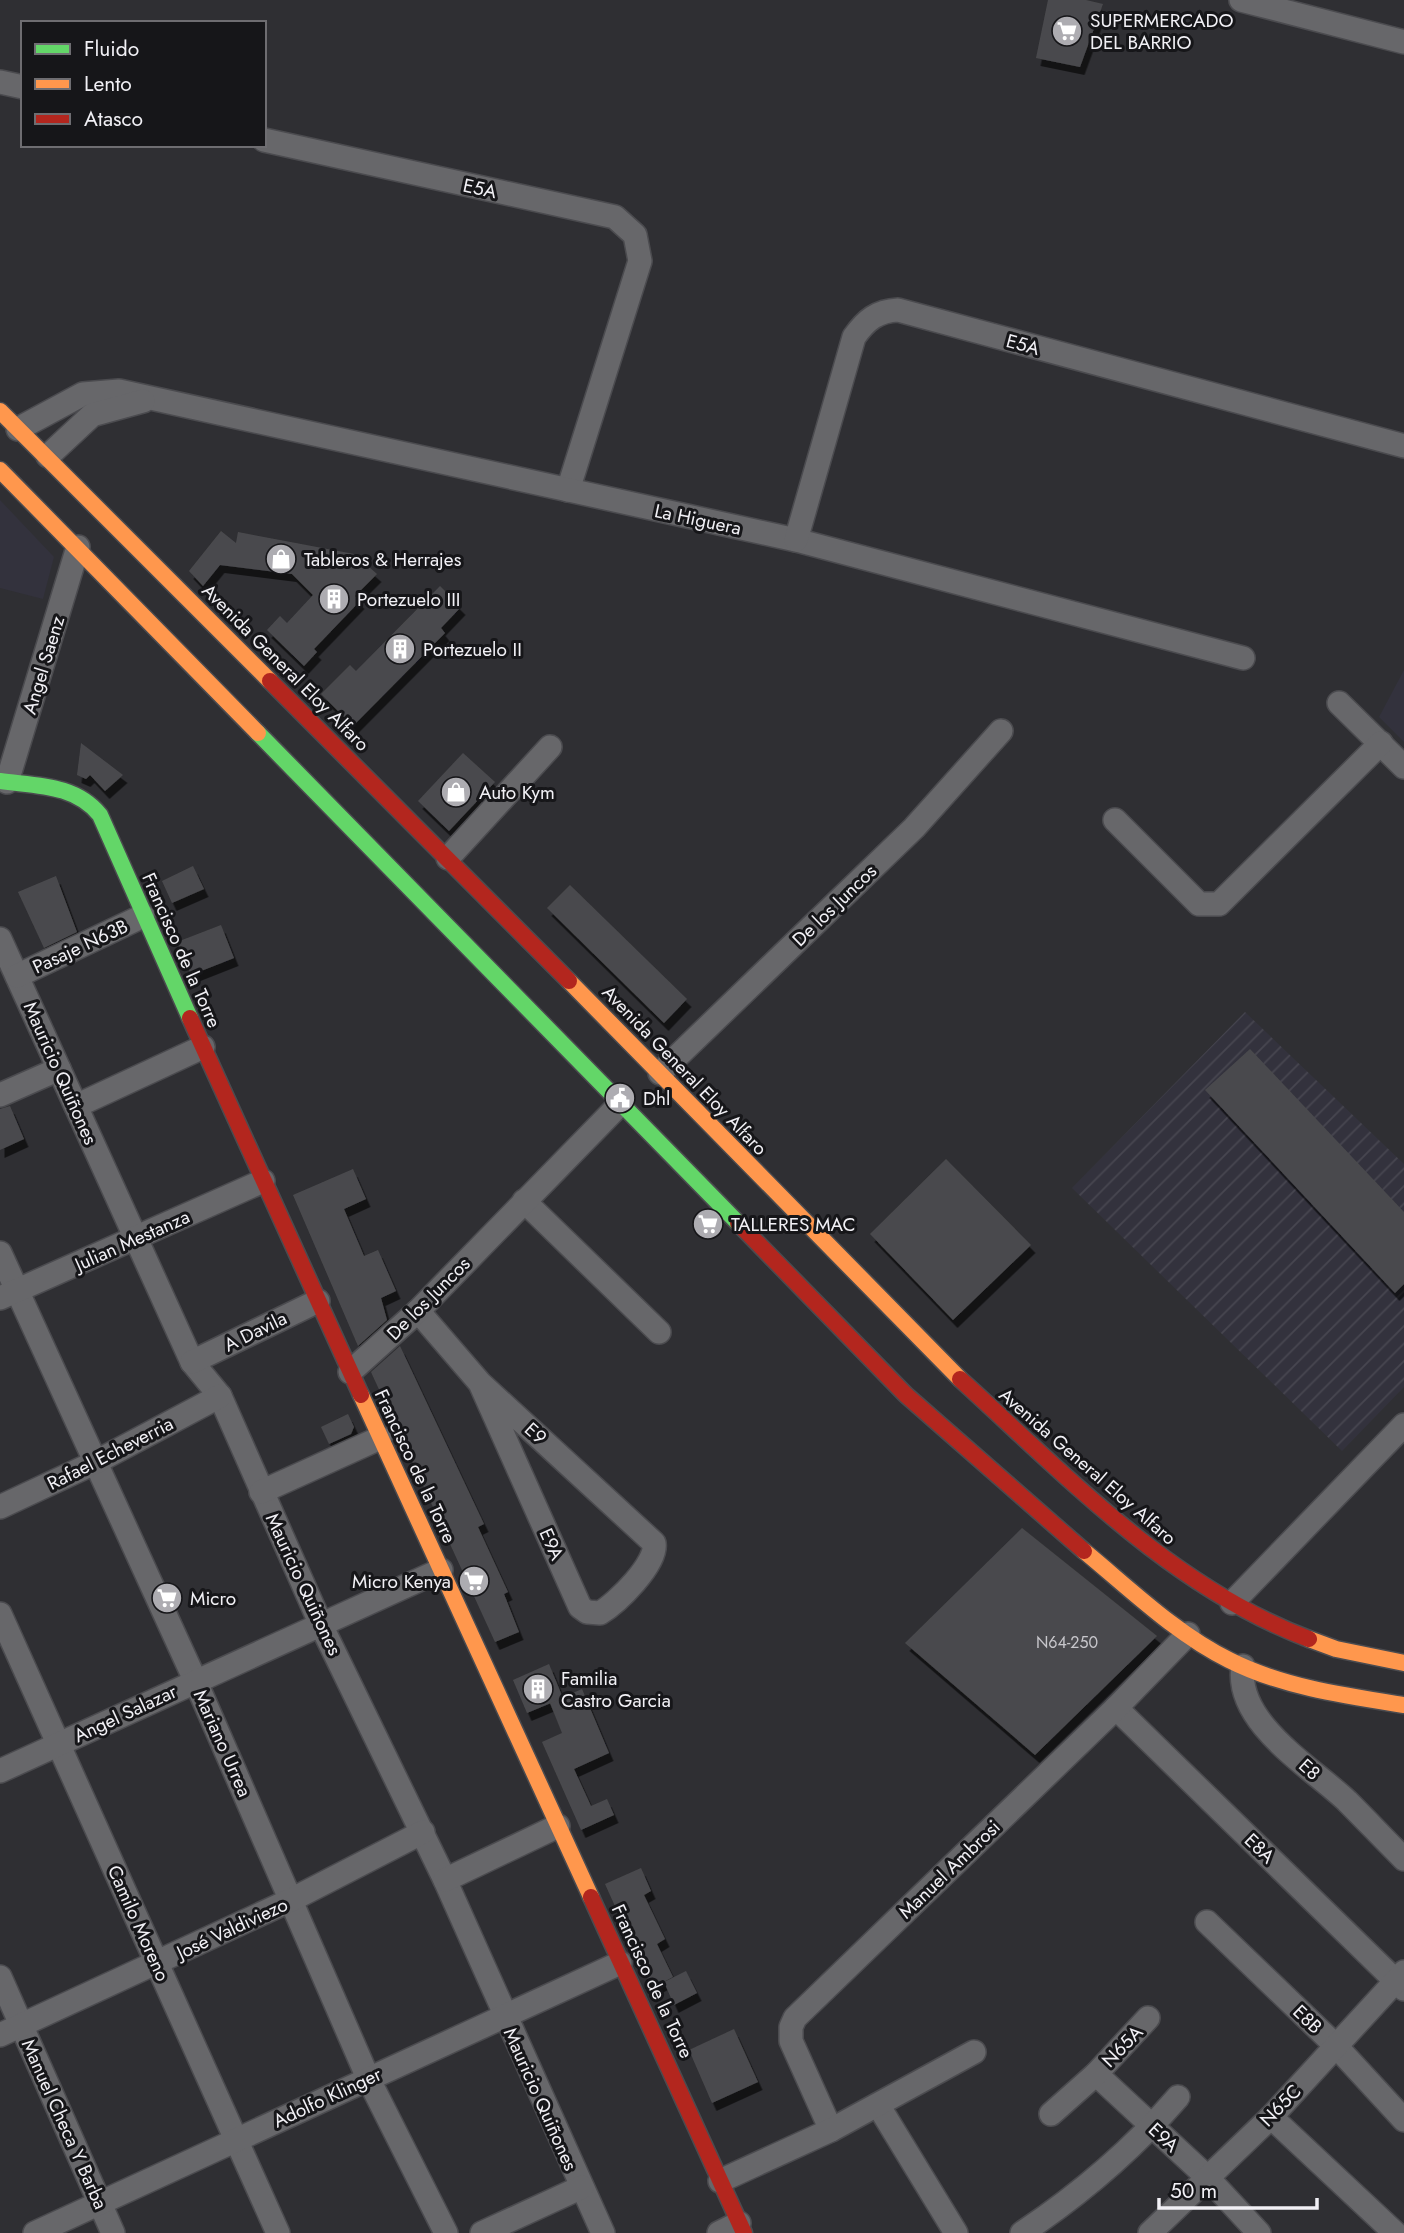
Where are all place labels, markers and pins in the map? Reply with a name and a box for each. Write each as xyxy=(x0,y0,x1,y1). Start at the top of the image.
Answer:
place label: SUPERMERCADO DEL BARRIO xyxy=(1090,7,1234,56)
supermarket icon: SUPERMERCADO DEL BARRIO xyxy=(1050,14,1084,48)
shop icon: Tableros & Herrajes xyxy=(264,542,298,576)
place label: Tableros & Herrajes xyxy=(304,546,462,573)
building icon: Portezuelo III xyxy=(317,582,351,616)
place label: Portezuelo III xyxy=(357,586,461,613)
building icon: Portezuelo II xyxy=(383,632,417,666)
place label: Portezuelo II xyxy=(423,636,522,663)
shop icon: Auto Kym xyxy=(439,775,473,809)
place label: Auto Kym xyxy=(479,779,555,806)
public building icon: Dhl xyxy=(603,1081,637,1115)
place label: Dhl xyxy=(643,1085,670,1112)
supermarket icon: TALLERES MAC xyxy=(691,1207,725,1241)
place label: TALLERES MAC xyxy=(731,1211,856,1238)
supermarket icon: Micro Kenya xyxy=(457,1564,491,1598)
place label: Micro Kenya xyxy=(352,1568,451,1595)
supermarket icon: Micro xyxy=(150,1581,184,1615)
place label: Micro xyxy=(190,1585,236,1612)
place label: Familia Castro Garcia xyxy=(561,1665,671,1714)
building icon: Familia Castro Garcia xyxy=(521,1672,555,1706)

